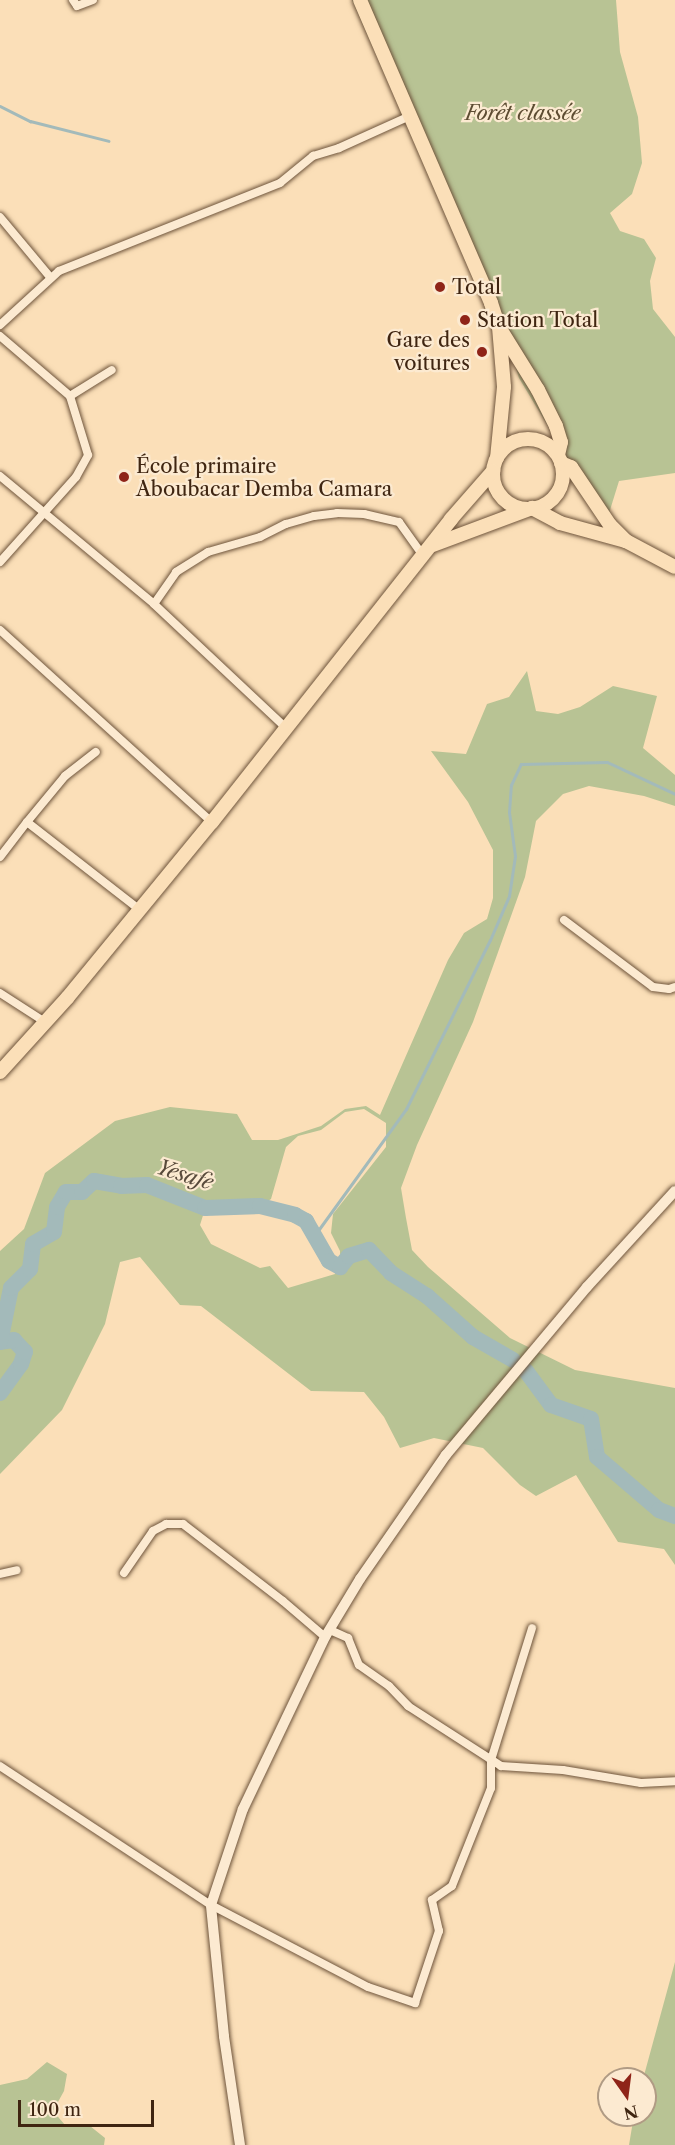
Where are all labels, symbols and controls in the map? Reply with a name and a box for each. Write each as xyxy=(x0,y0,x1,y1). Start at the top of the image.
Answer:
park label: Forêt classée xyxy=(465,101,581,125)
place label: Total xyxy=(452,275,501,299)
marker: Total xyxy=(433,280,447,294)
place label: Station Total xyxy=(477,308,599,332)
marker: Station Total xyxy=(458,313,472,327)
place label: Gare des voitures xyxy=(387,328,470,375)
marker: Gare des voitures xyxy=(475,345,489,359)
place label: École primaire Aboubacar Demba Camara xyxy=(136,454,393,501)
marker: École primaire Aboubacar Demba Camara xyxy=(117,470,131,484)
water label: Yesafe xyxy=(154,1155,216,1195)
north arrow xyxy=(597,2067,657,2127)
scale bar xyxy=(21,2088,158,2126)
text: 100 m xyxy=(29,2099,81,2121)
text: N xyxy=(622,2101,640,2124)

